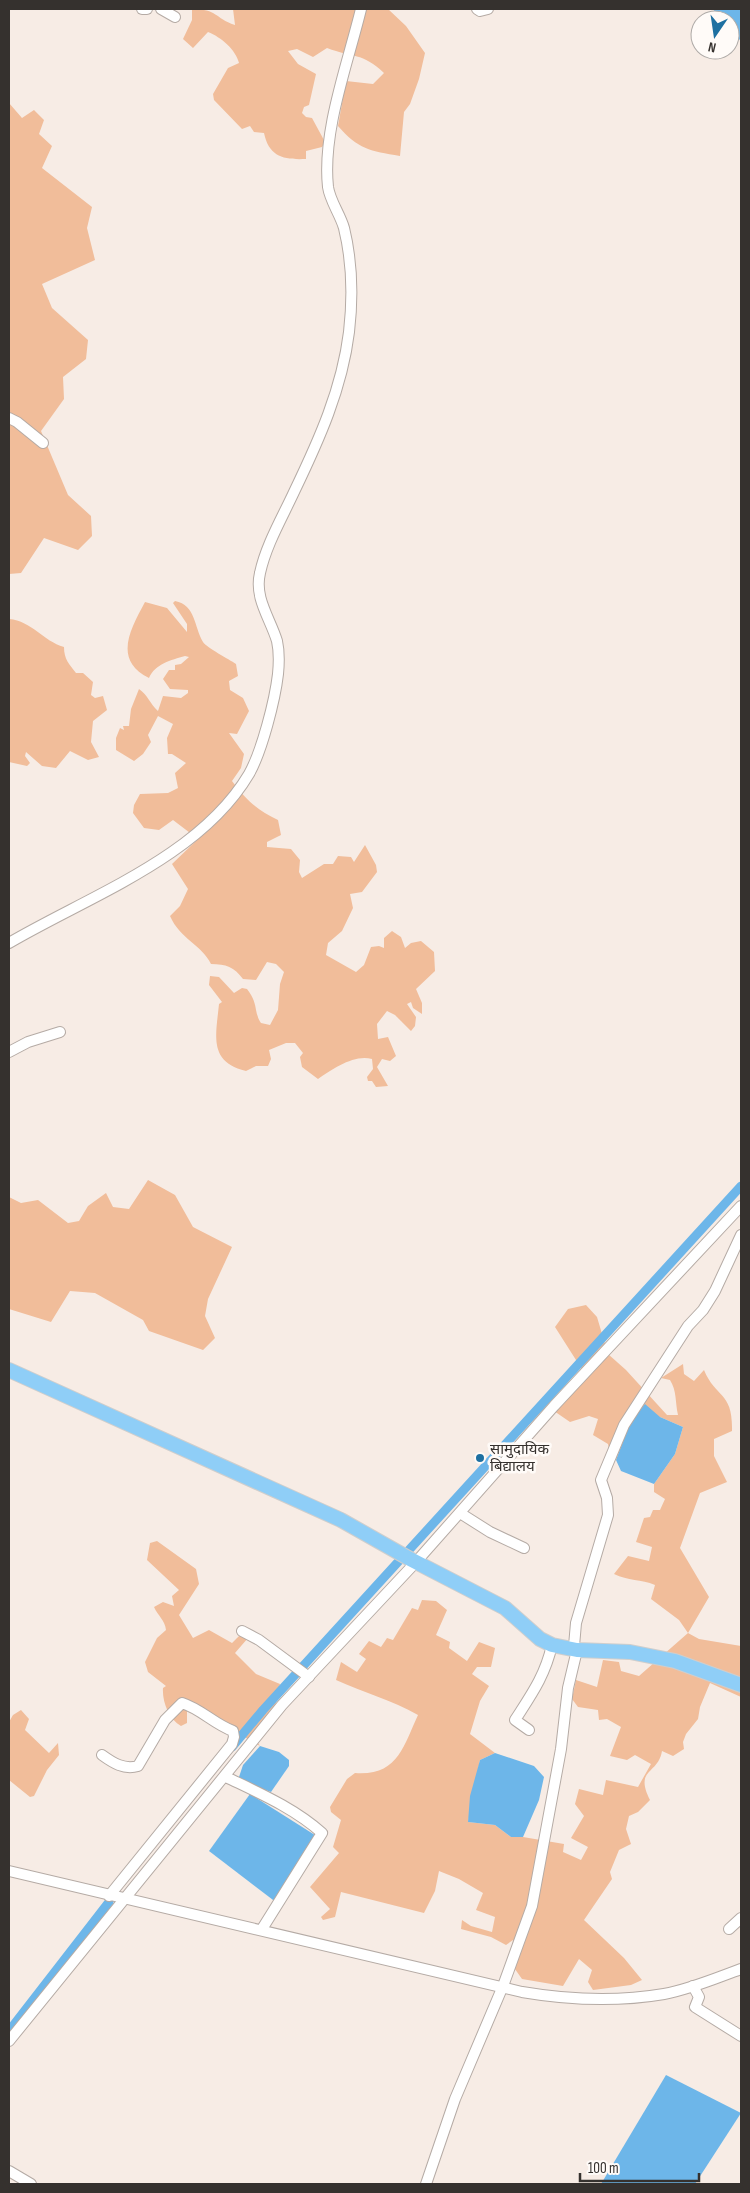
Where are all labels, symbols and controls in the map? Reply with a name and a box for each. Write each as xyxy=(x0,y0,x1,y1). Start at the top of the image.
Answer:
north arrow xyxy=(690,10,740,60)
text: N xyxy=(707,38,718,56)
place label: सामुदायिक बिद्यालय xyxy=(490,1440,549,1476)
marker: सामुदायिक बिद्यालय xyxy=(474,1452,486,1464)
scale bar xyxy=(580,2150,699,2182)
text: 100 m xyxy=(588,2159,619,2178)

